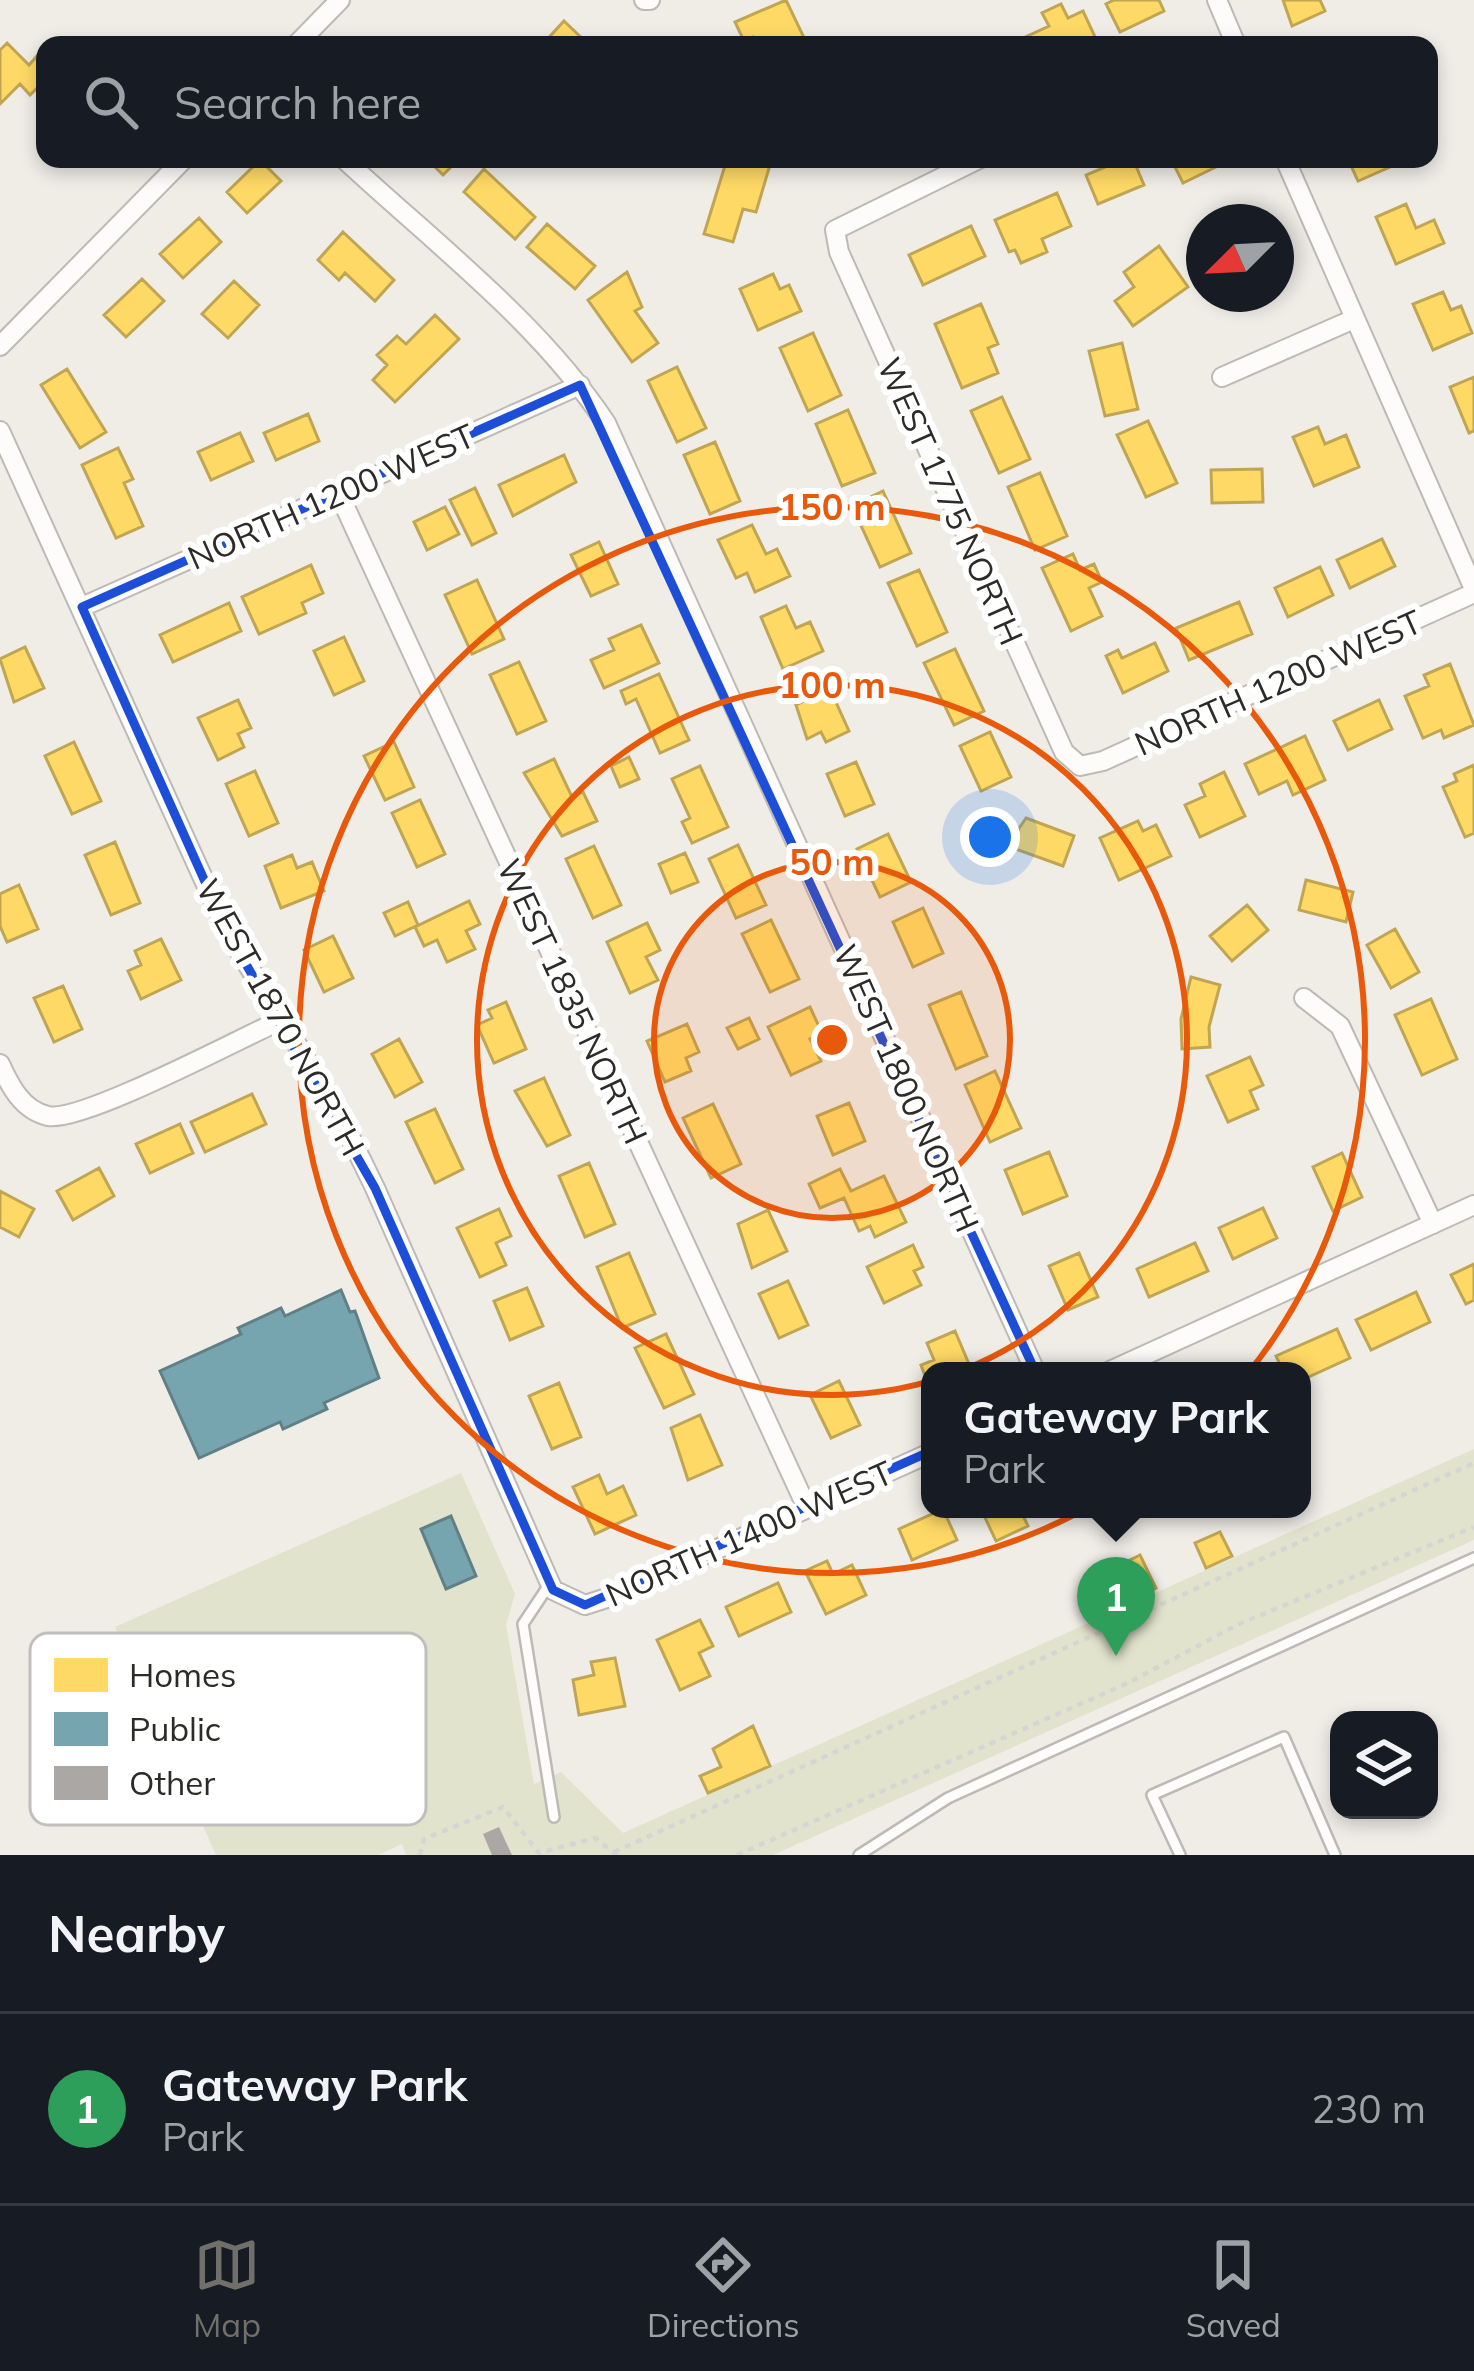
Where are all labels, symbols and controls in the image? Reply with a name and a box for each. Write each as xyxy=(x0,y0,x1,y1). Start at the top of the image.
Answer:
search box xyxy=(36,36,1438,168)
icon: search xyxy=(78,69,144,135)
text: Search here xyxy=(174,74,421,130)
north arrow xyxy=(1186,204,1294,312)
street label: WEST 1775 NORTH xyxy=(869,351,1033,651)
street label: NORTH 1200 WEST xyxy=(181,414,481,578)
text: 150 m xyxy=(778,484,886,529)
street label: NORTH 1200 WEST xyxy=(1128,600,1428,764)
text: 100 m xyxy=(778,662,886,707)
your location xyxy=(960,807,1020,867)
text: 50 m xyxy=(789,839,875,884)
street label: WEST 1835 NORTH xyxy=(489,852,657,1150)
street label: WEST 1870 NORTH xyxy=(188,872,374,1162)
street label: WEST 1800 NORTH xyxy=(825,938,989,1238)
centre of rings xyxy=(811,1019,853,1061)
popup xyxy=(921,1362,1311,1518)
text: Gateway Park xyxy=(963,1388,1269,1444)
text: Park xyxy=(963,1444,1045,1493)
street label: NORTH 1400 WEST xyxy=(599,1451,899,1615)
pin: 1 xyxy=(1077,1557,1155,1656)
legend xyxy=(30,1633,426,1825)
text: Homes xyxy=(129,1654,236,1695)
text: Public xyxy=(129,1708,221,1749)
map controls xyxy=(1330,1711,1438,1819)
button: layers xyxy=(1330,1711,1438,1819)
text: Other xyxy=(129,1762,215,1803)
text: Nearby xyxy=(48,1901,225,1965)
text: Gateway Park xyxy=(162,2056,467,2112)
text: 1 xyxy=(75,2084,99,2133)
text: 230 m xyxy=(1311,2084,1426,2133)
text: Park xyxy=(162,2112,244,2161)
tab: Map xyxy=(193,2232,261,2345)
tab: Directions xyxy=(647,2232,800,2345)
tab: Saved xyxy=(1186,2232,1281,2345)

